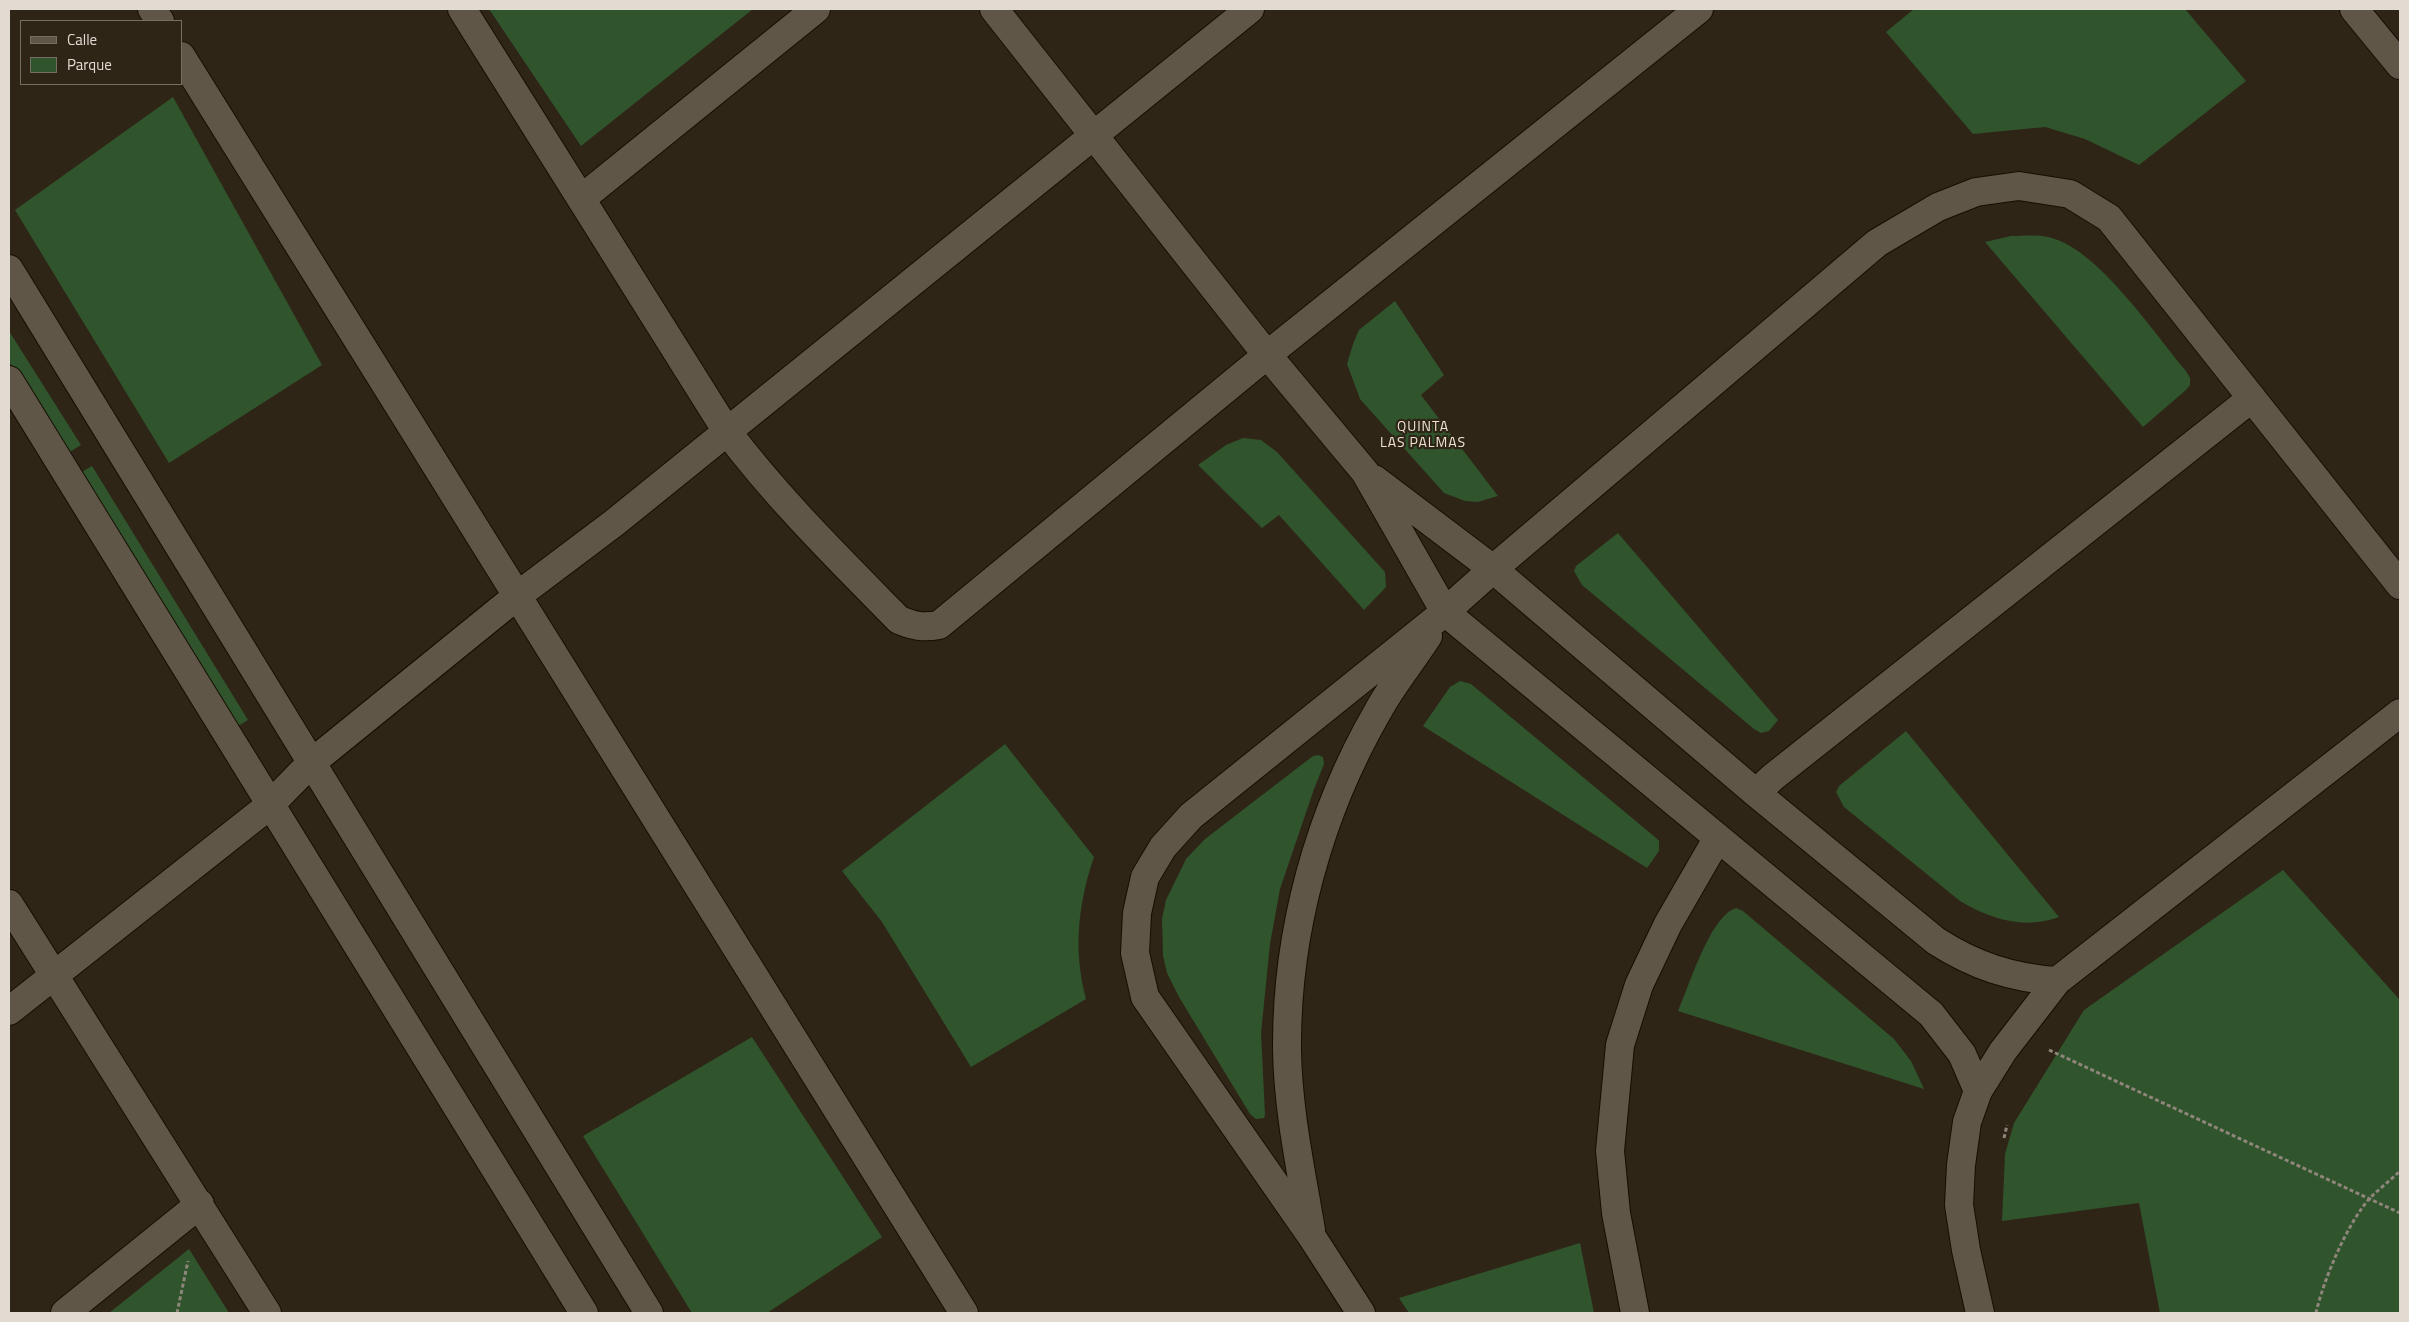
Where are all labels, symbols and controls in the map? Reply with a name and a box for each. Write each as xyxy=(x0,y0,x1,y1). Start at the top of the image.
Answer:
legend xyxy=(20,20,182,85)
text: Calle xyxy=(67,28,97,51)
text: Parque xyxy=(67,53,112,76)
district label: QUINTA LAS PALMAS xyxy=(1379,420,1467,452)

